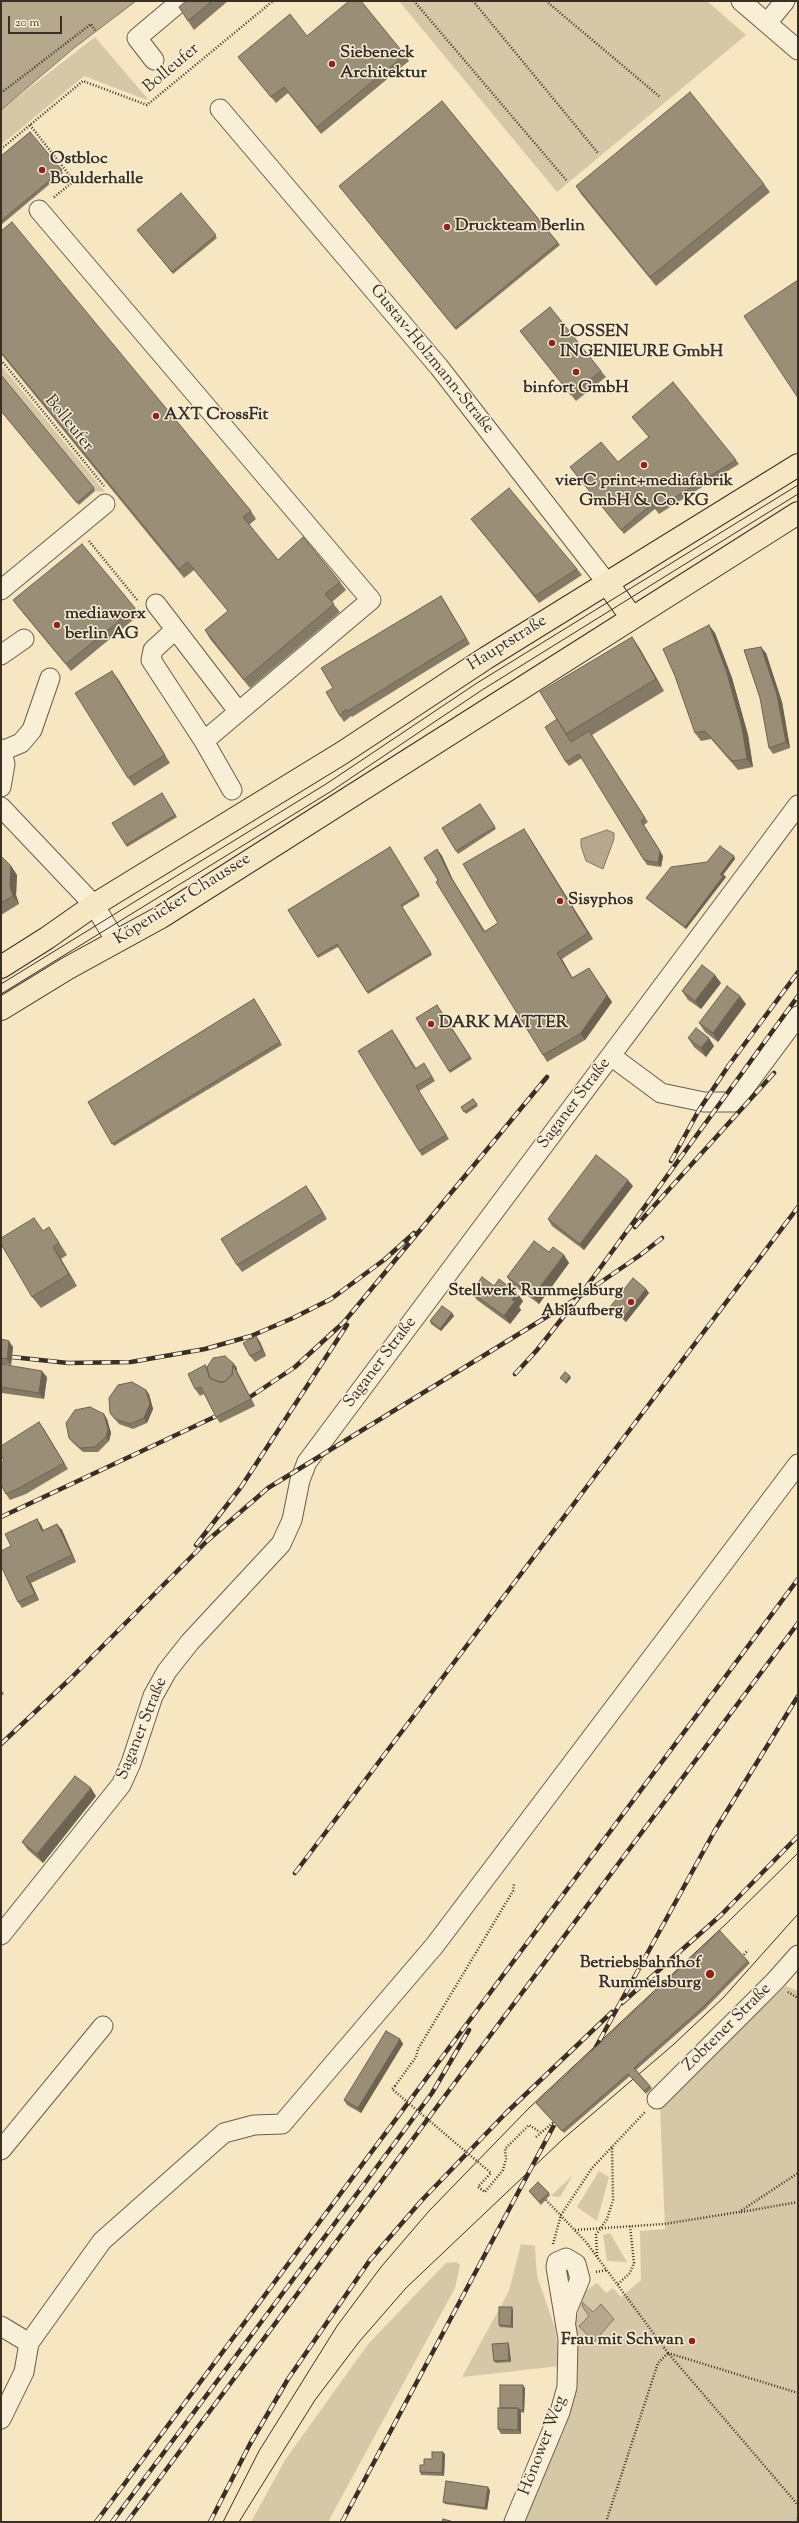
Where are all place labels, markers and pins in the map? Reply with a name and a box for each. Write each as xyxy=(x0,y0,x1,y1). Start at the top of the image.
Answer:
place label: Siebeneck Architektur xyxy=(340,44,427,84)
marker: Siebeneck Architektur xyxy=(327,59,337,69)
place label: Ostbloc Boulderhalle xyxy=(50,150,143,190)
marker: Ostbloc Boulderhalle xyxy=(37,165,47,175)
place label: Druckteam Berlin xyxy=(455,217,585,237)
marker: Druckteam Berlin xyxy=(442,222,452,232)
place label: LOSSEN INGENIEURE GmbH xyxy=(560,323,723,363)
marker: LOSSEN INGENIEURE GmbH xyxy=(547,338,557,348)
marker: binfort GmbH xyxy=(571,367,581,377)
place label: binfort GmbH xyxy=(523,379,629,399)
place label: AXT CrossFit xyxy=(164,406,268,426)
marker: AXT CrossFit xyxy=(151,411,161,421)
marker: vierC print+mediafabrik GmbH & Co. KG xyxy=(639,460,649,470)
place label: vierC print+mediafabrik GmbH & Co. KG xyxy=(555,472,733,512)
place label: mediaworx berlin AG xyxy=(65,605,146,645)
marker: mediaworx berlin AG xyxy=(52,620,62,630)
place label: Sisyphos xyxy=(568,891,633,911)
marker: Sisyphos xyxy=(555,896,565,906)
place label: DARK MATTER xyxy=(439,1014,568,1034)
marker: DARK MATTER xyxy=(426,1019,436,1029)
place label: Stellwerk Rummelsburg Ablaufberg xyxy=(448,1282,623,1322)
marker: Stellwerk Rummelsburg Ablaufberg xyxy=(626,1297,636,1307)
place label: Betriebsbahnhof Rummelsburg xyxy=(580,1954,701,1994)
marker: Betriebsbahnhof Rummelsburg xyxy=(704,1968,716,1980)
place label: Frau mit Schwan xyxy=(561,2331,684,2351)
marker: Frau mit Schwan xyxy=(687,2336,697,2346)

